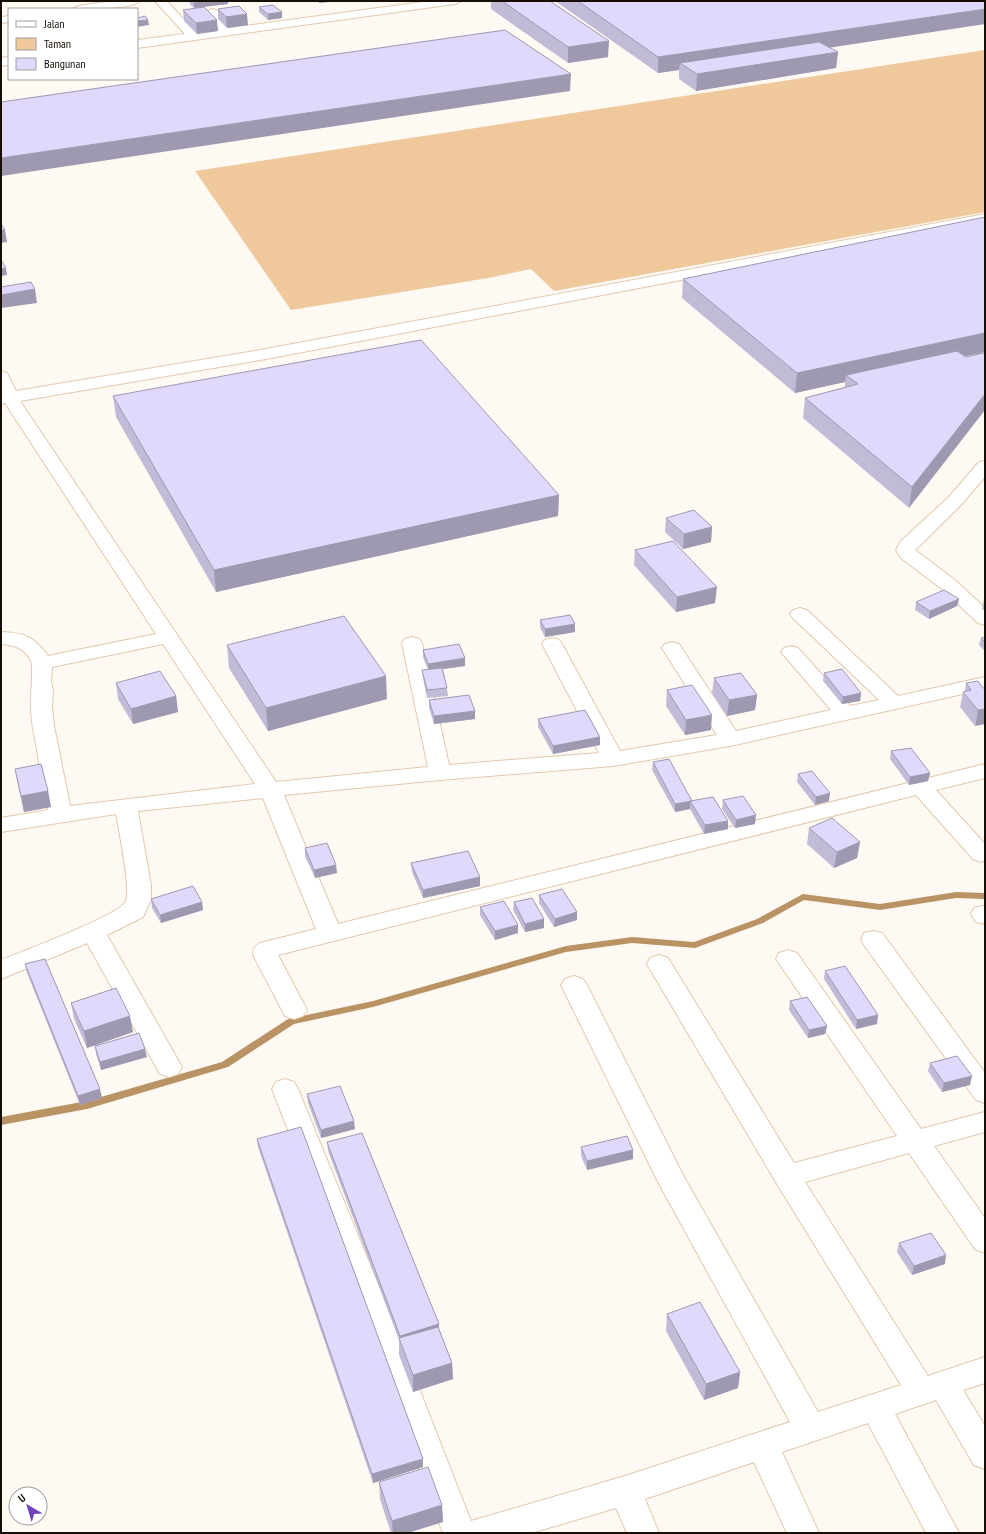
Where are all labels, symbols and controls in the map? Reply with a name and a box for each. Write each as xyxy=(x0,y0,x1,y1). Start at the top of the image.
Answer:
legend xyxy=(8,8,138,80)
text: Jalan xyxy=(43,16,65,31)
text: Taman xyxy=(44,36,71,51)
text: Bangunan xyxy=(44,56,85,71)
north arrow xyxy=(8,1486,48,1526)
text: U xyxy=(15,1491,29,1505)

